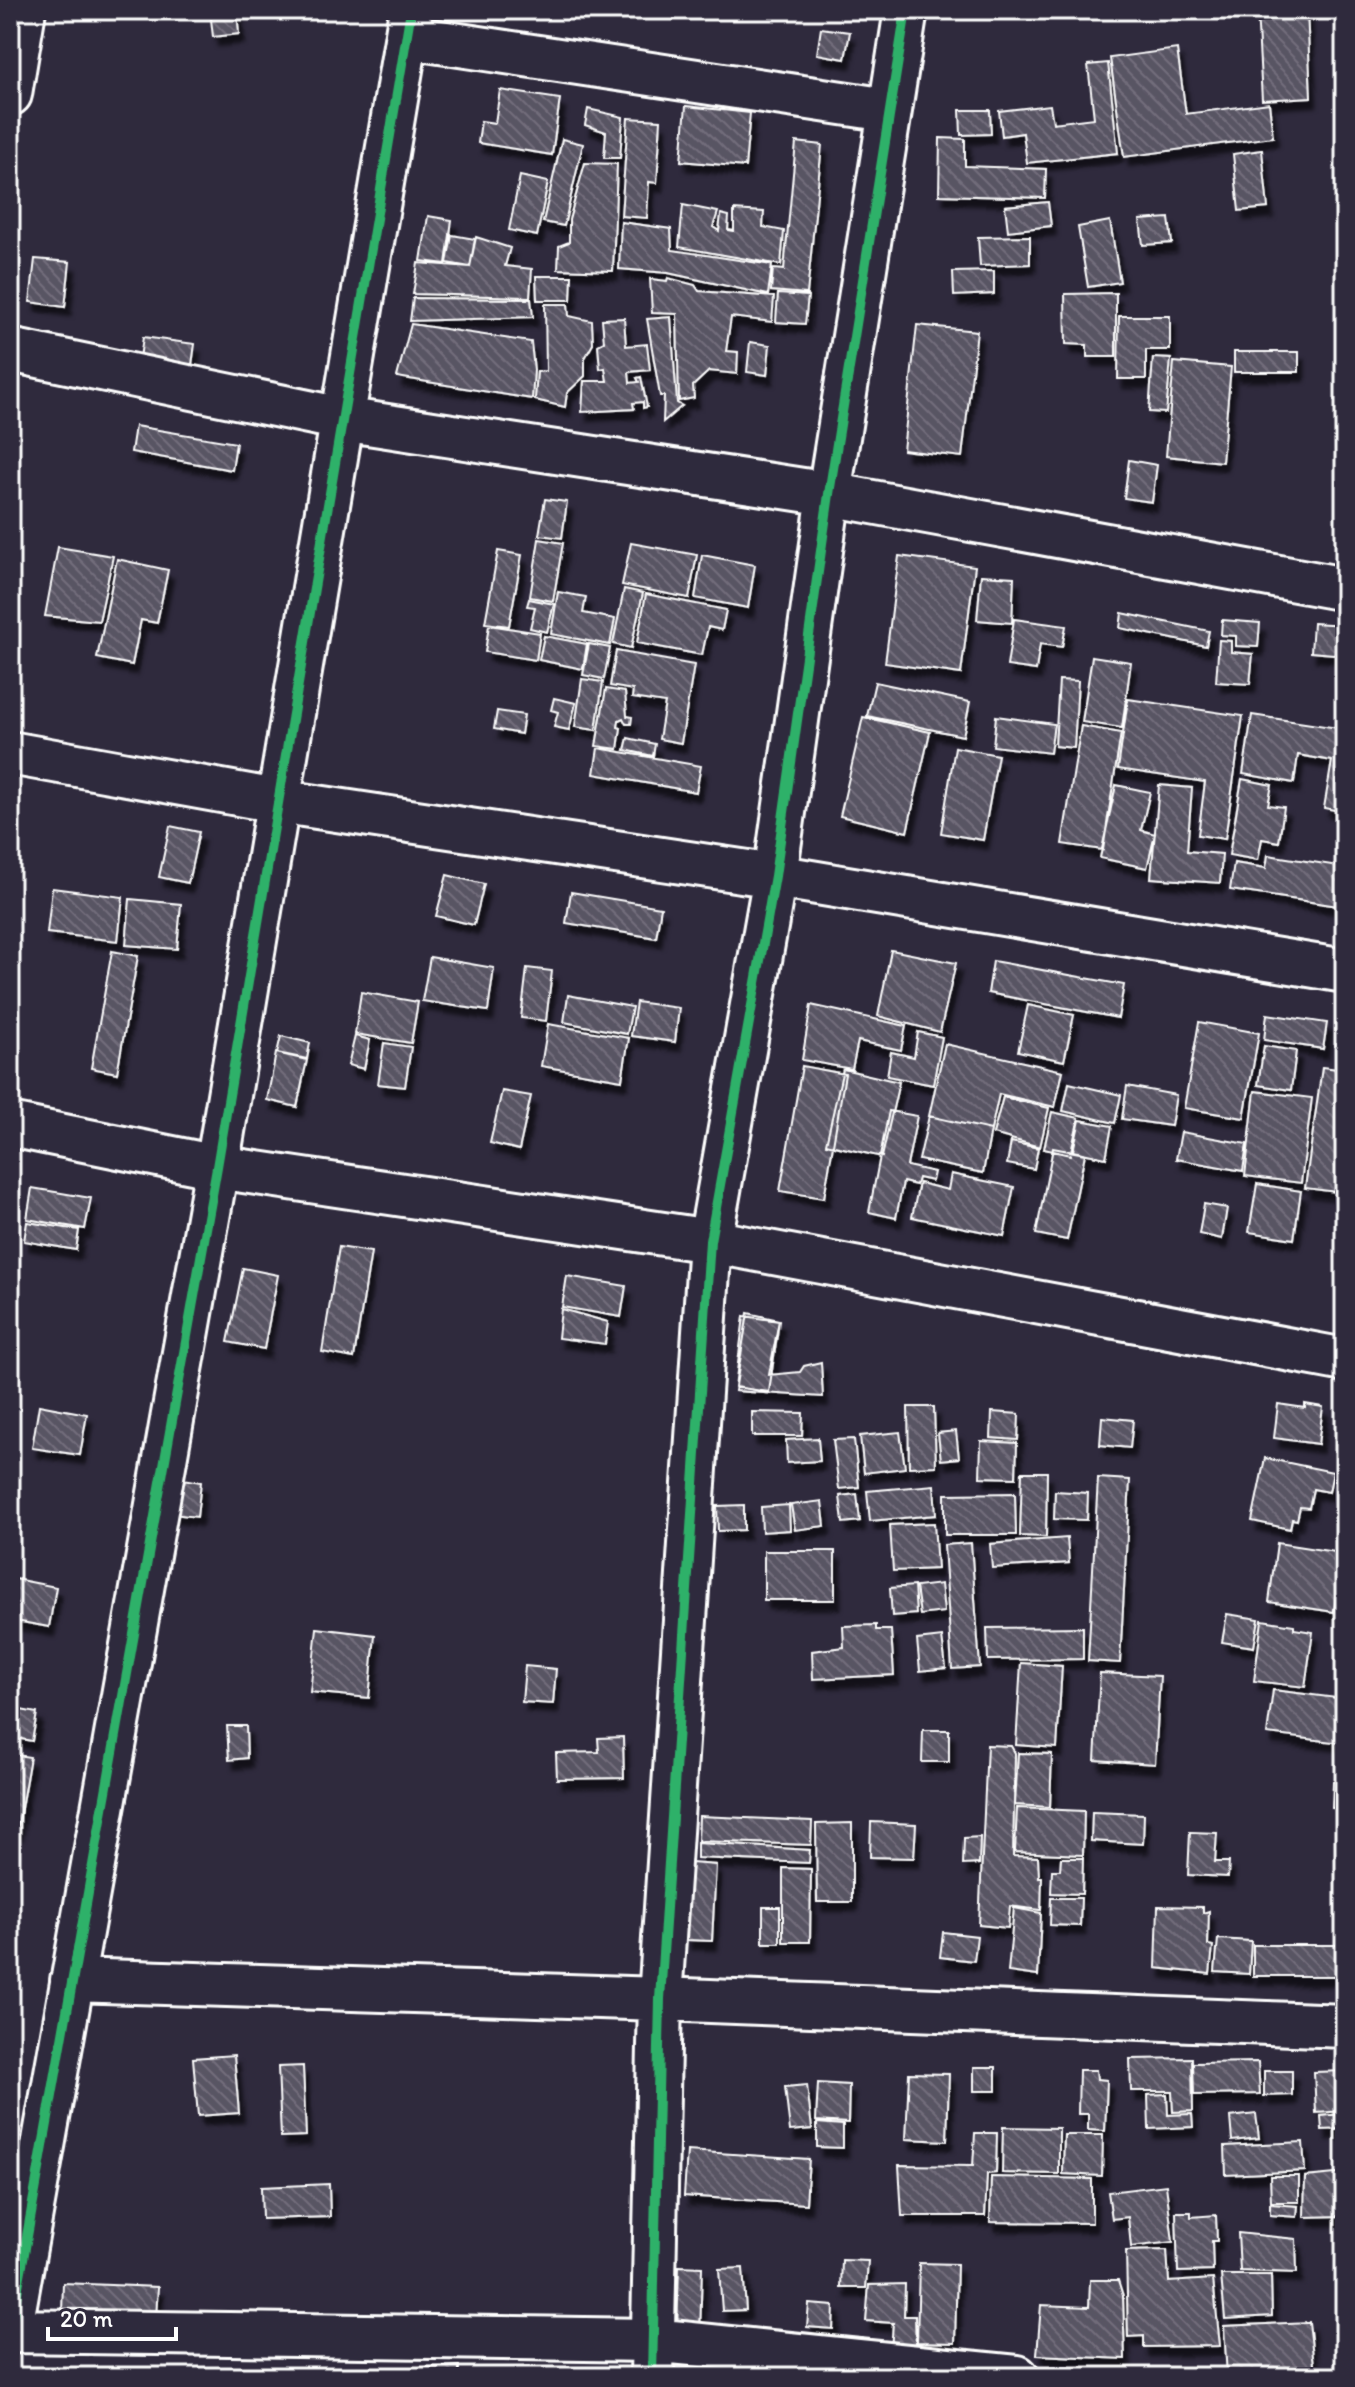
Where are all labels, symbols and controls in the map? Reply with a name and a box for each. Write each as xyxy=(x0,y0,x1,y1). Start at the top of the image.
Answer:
scale bar xyxy=(48,2291,176,2341)
text: 20 m xyxy=(60,2304,113,2333)

